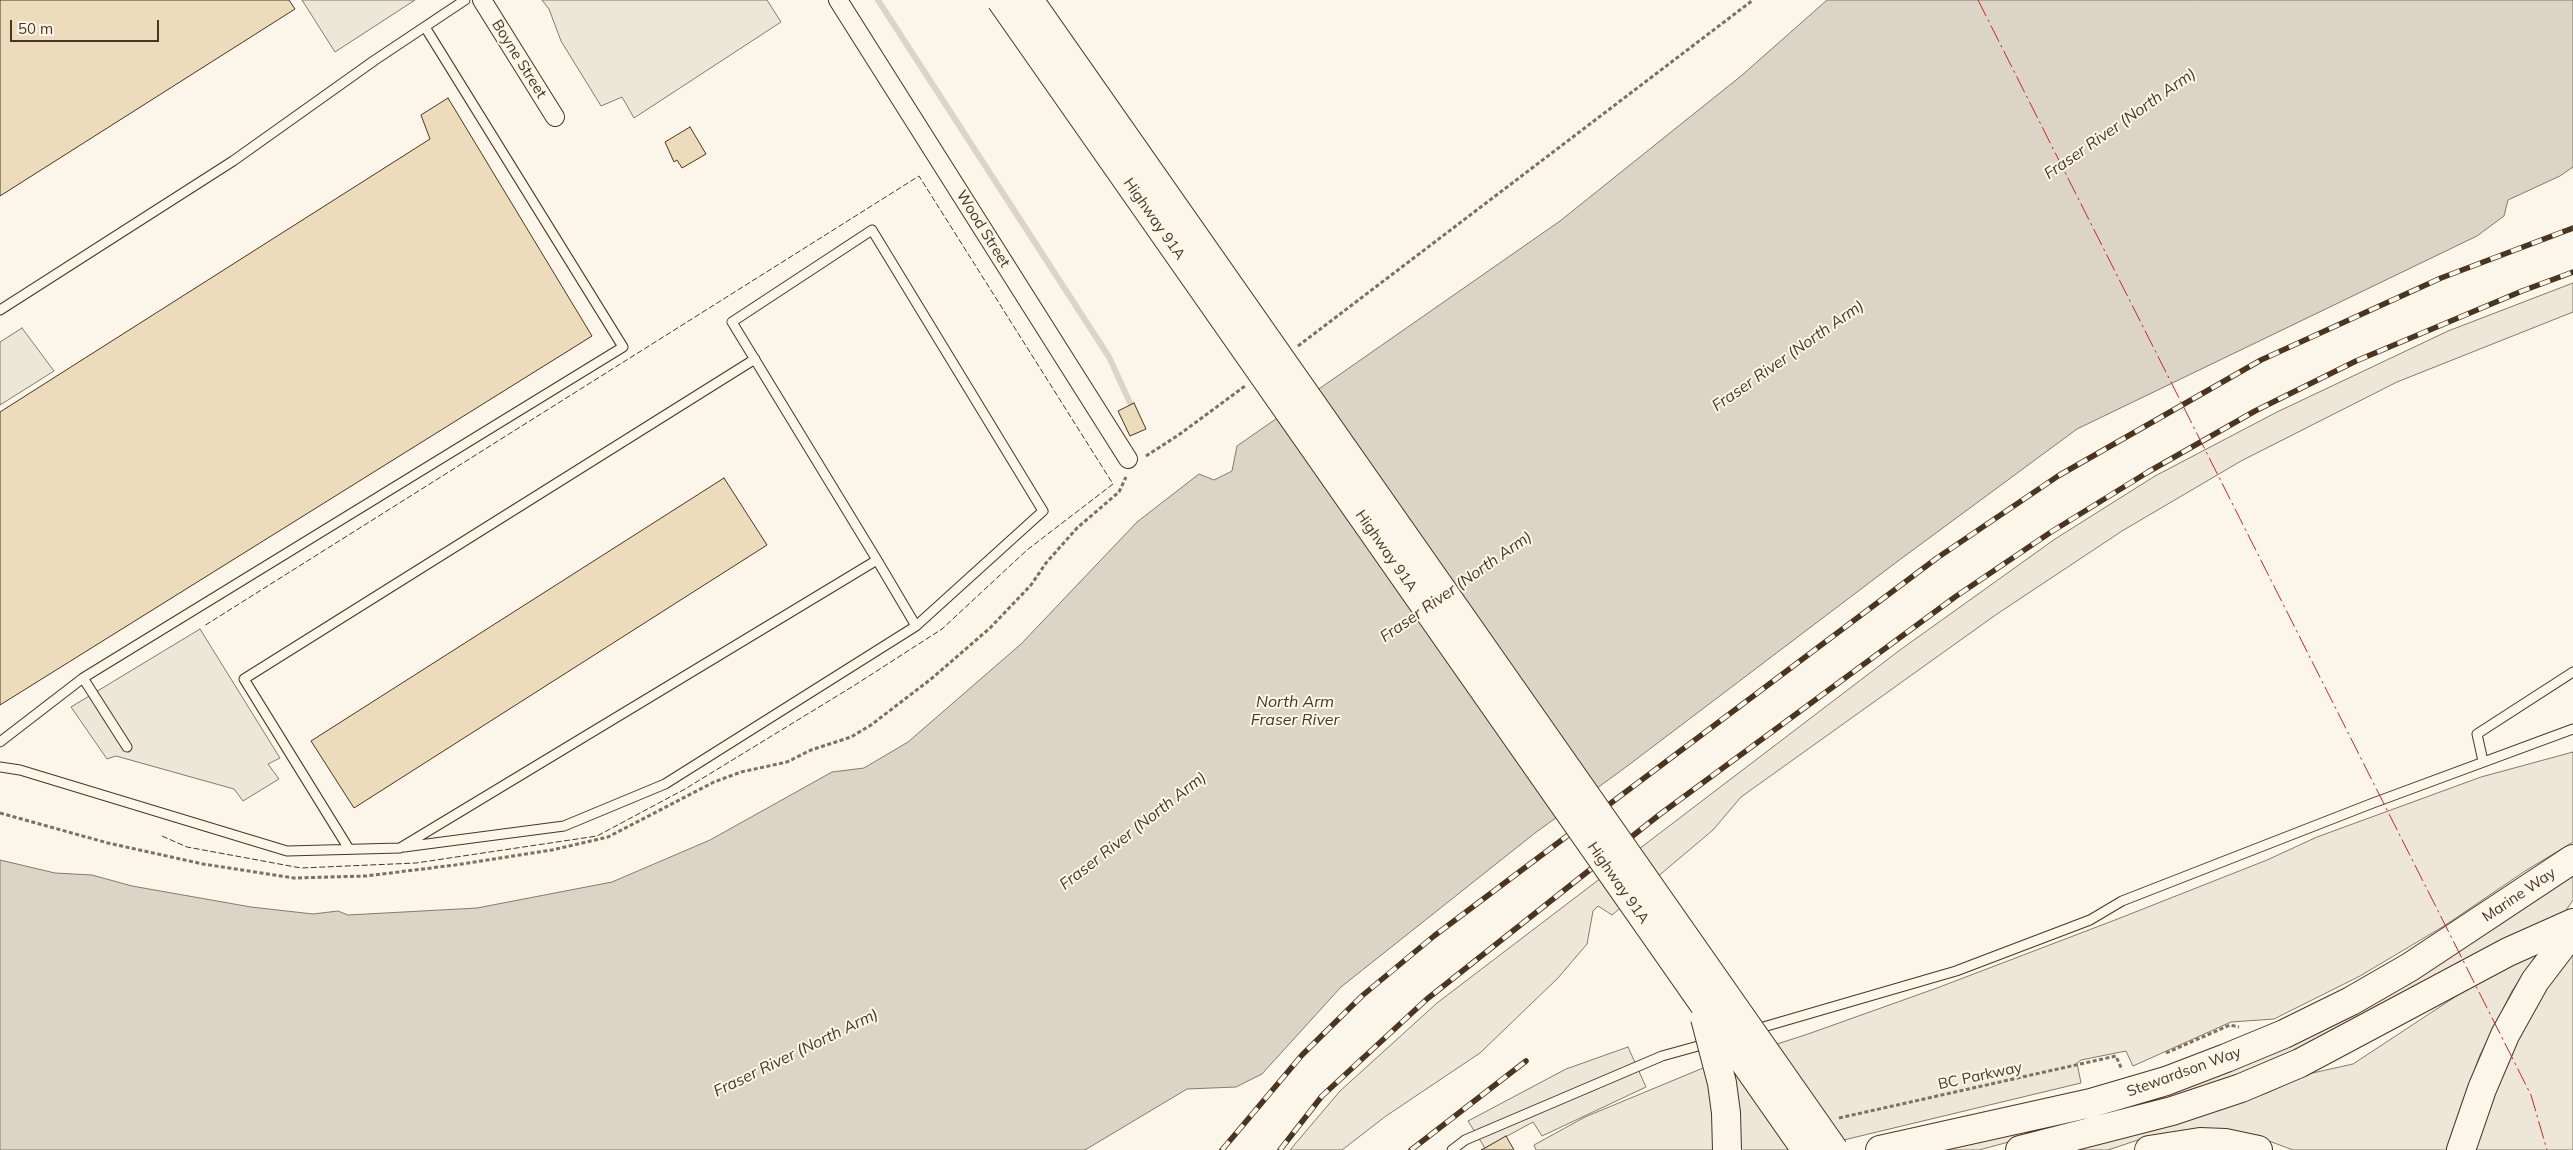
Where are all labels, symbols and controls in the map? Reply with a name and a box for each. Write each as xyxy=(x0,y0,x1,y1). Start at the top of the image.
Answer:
scale bar xyxy=(12,10,161,42)
street label: Boyne Street xyxy=(488,17,550,101)
text: 50 m xyxy=(18,19,53,38)
water label: Fraser River (North Arm) xyxy=(2040,64,2200,184)
street label: Highway 91A xyxy=(1119,175,1189,263)
street label: Wood Street xyxy=(952,187,1014,271)
water label: Fraser River (North Arm) xyxy=(1708,296,1868,416)
street label: Highway 91A xyxy=(1351,507,1421,595)
water label: Fraser River (North Arm) xyxy=(1376,527,1536,647)
water label: North Arm Fraser River xyxy=(1251,692,1339,730)
water label: Fraser River (North Arm) xyxy=(1056,768,1210,894)
street label: Highway 91A xyxy=(1583,839,1653,927)
street label: Marine Way xyxy=(2479,864,2559,926)
water label: Fraser River (North Arm) xyxy=(710,1005,882,1101)
street label: Stewardson Way xyxy=(2124,1043,2244,1101)
street label: BC Parkway xyxy=(1936,1058,2024,1094)

